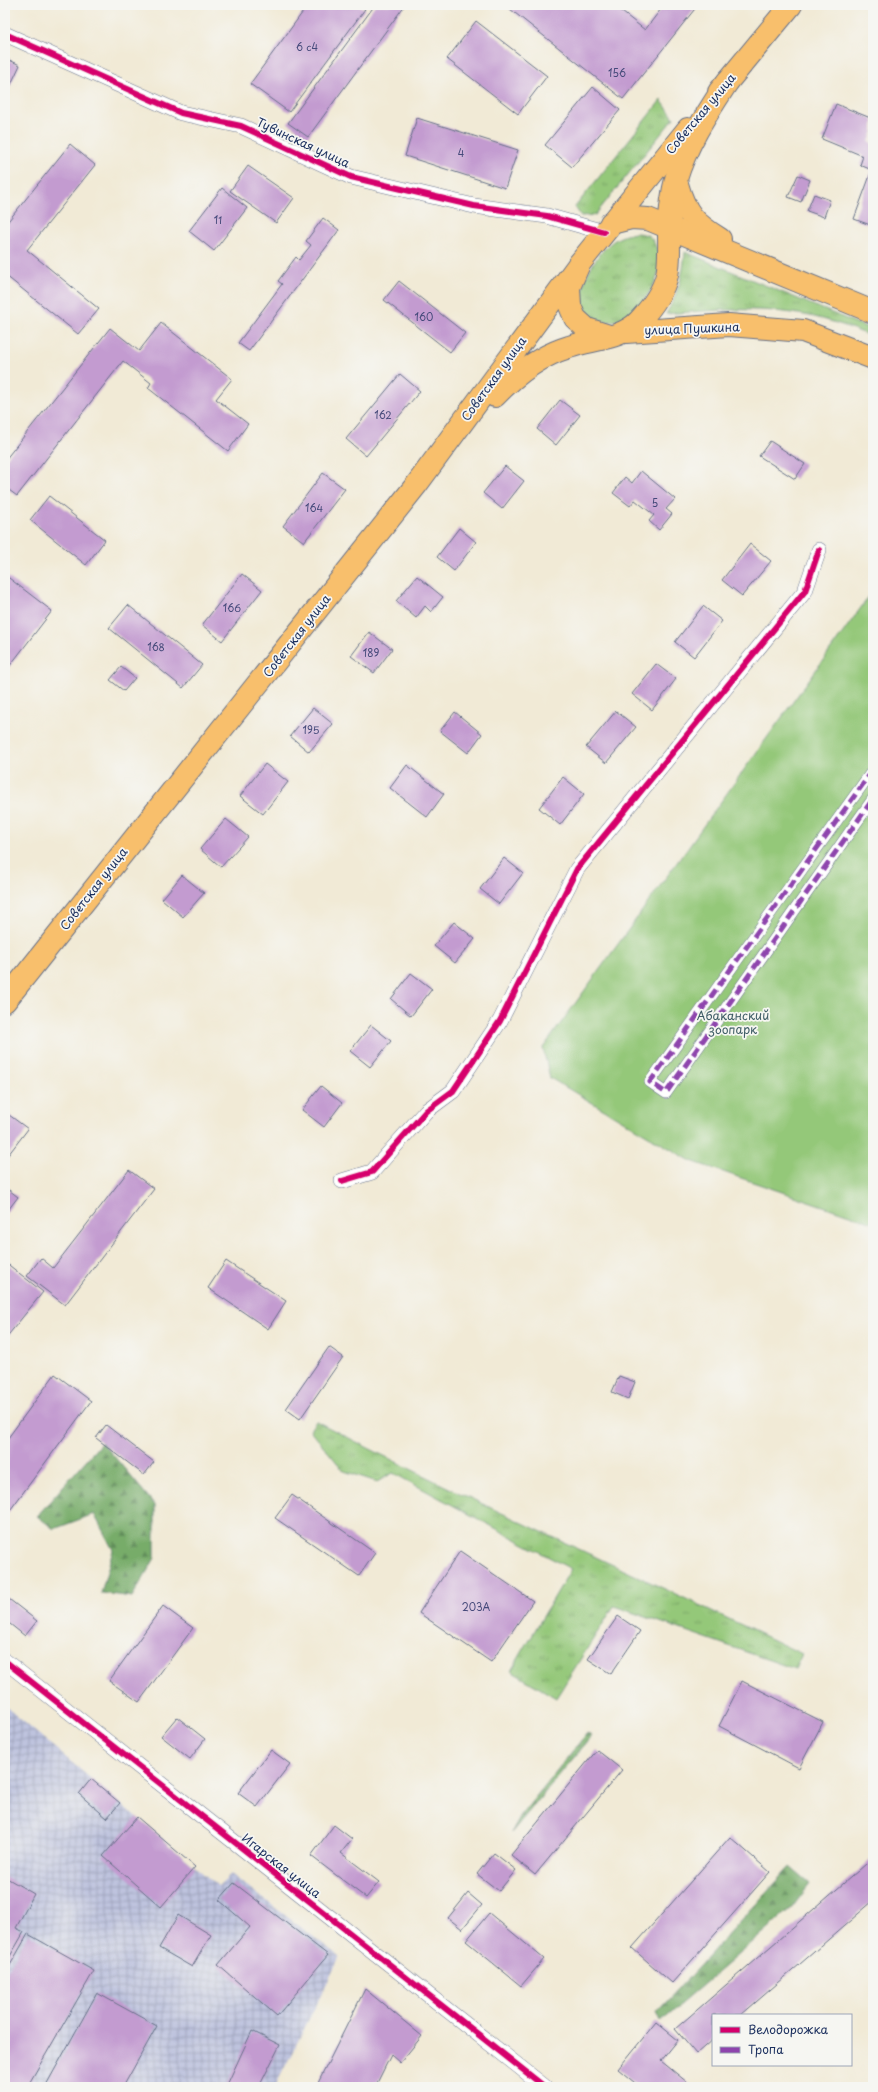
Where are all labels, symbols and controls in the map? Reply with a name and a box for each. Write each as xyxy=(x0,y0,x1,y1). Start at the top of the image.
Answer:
house number: 6 с4 xyxy=(296,39,318,54)
house number: 156 xyxy=(608,65,626,80)
street label: Советская улица xyxy=(661,69,740,158)
street label: Тувинская улица xyxy=(254,113,354,172)
house number: 4 xyxy=(458,145,465,160)
house number: 11 xyxy=(214,212,222,227)
house number: 160 xyxy=(415,309,433,324)
street label: улица Пушкина xyxy=(644,317,740,339)
street label: Советская улица xyxy=(456,332,530,424)
house number: 162 xyxy=(374,407,392,422)
house number: 5 xyxy=(652,495,658,510)
house number: 164 xyxy=(305,500,323,515)
street label: Советская улица xyxy=(258,590,335,681)
house number: 166 xyxy=(223,600,241,615)
house number: 168 xyxy=(147,639,165,654)
house number: 189 xyxy=(363,645,379,660)
house number: 195 xyxy=(303,722,320,737)
street label: Советская улица xyxy=(55,843,132,934)
park label: Абаканский зоопарк xyxy=(697,1006,769,1038)
house number: 203А xyxy=(462,1599,490,1614)
street label: Игарская улица xyxy=(238,1829,325,1902)
legend xyxy=(712,2014,852,2066)
text: Велодорожка xyxy=(748,2020,828,2038)
text: Тропа xyxy=(748,2040,784,2058)

